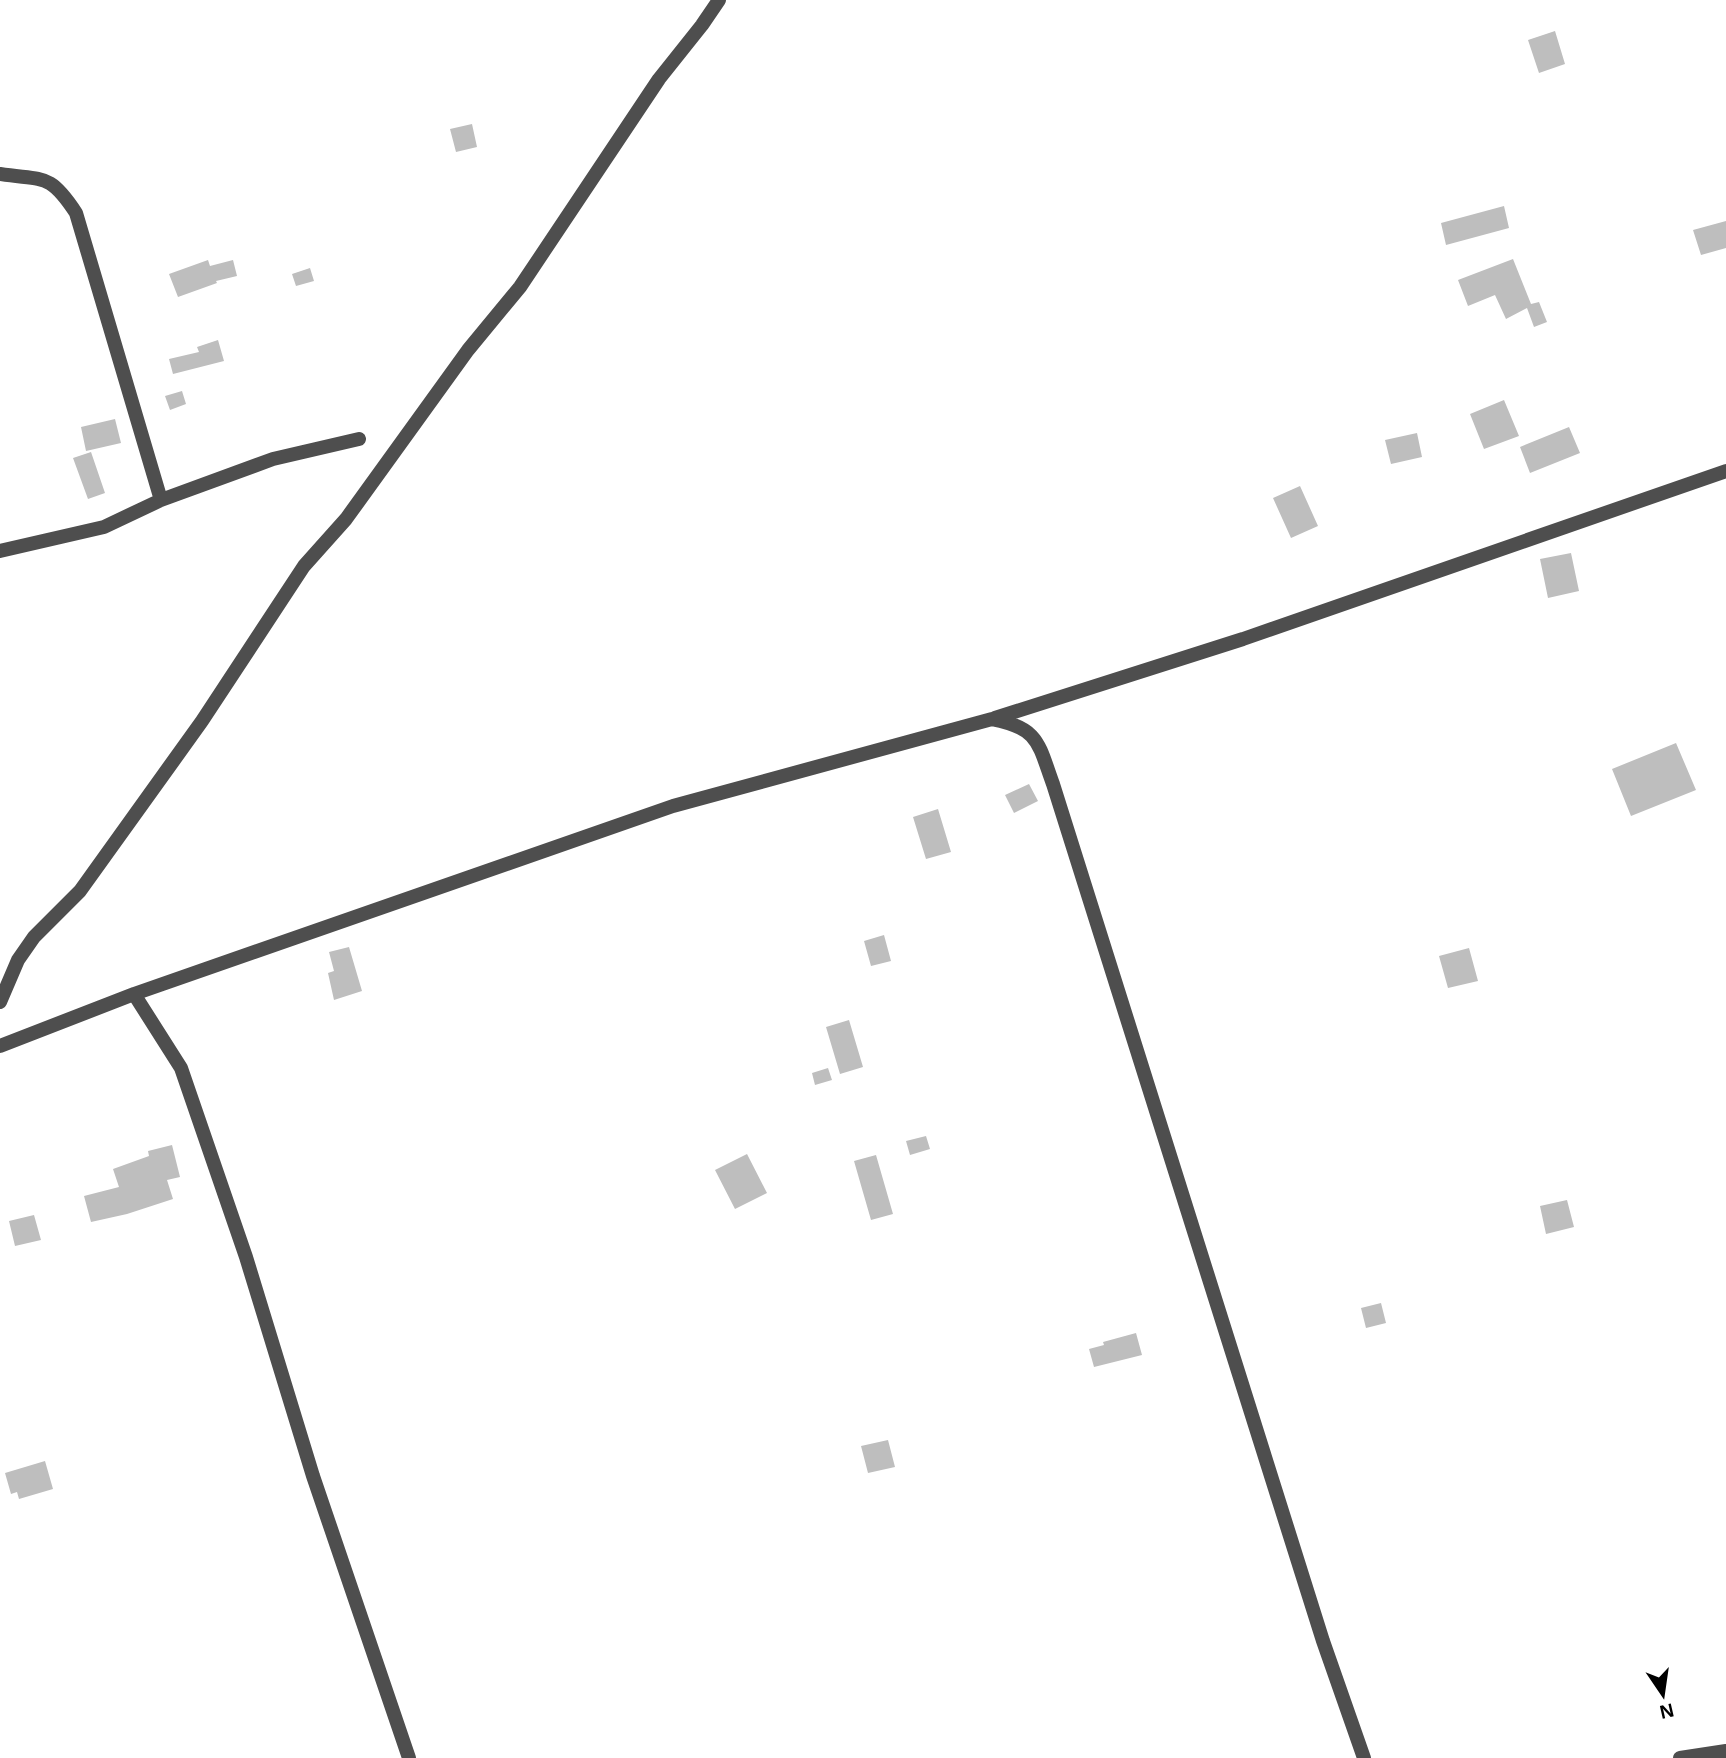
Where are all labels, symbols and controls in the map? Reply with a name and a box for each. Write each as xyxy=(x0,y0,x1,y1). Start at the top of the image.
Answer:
north arrow xyxy=(1628,1660,1698,1730)
text: N xyxy=(1658,1699,1676,1723)

